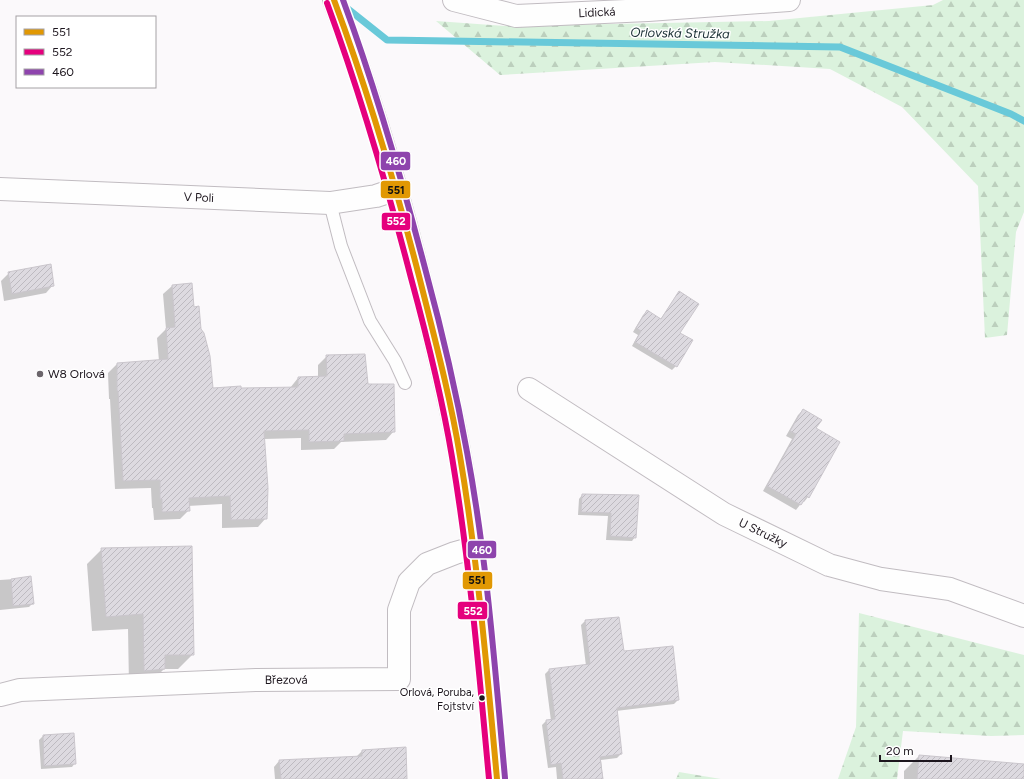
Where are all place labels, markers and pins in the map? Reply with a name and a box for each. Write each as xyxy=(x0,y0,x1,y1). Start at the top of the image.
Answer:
place label: W8 Orlová xyxy=(48,367,105,381)
marker: W8 Orlová xyxy=(35,369,45,379)
place label: Orlová, Poruba, Fojtství xyxy=(400,686,475,713)
marker: Orlová, Poruba, Fojtství xyxy=(477,693,487,703)

